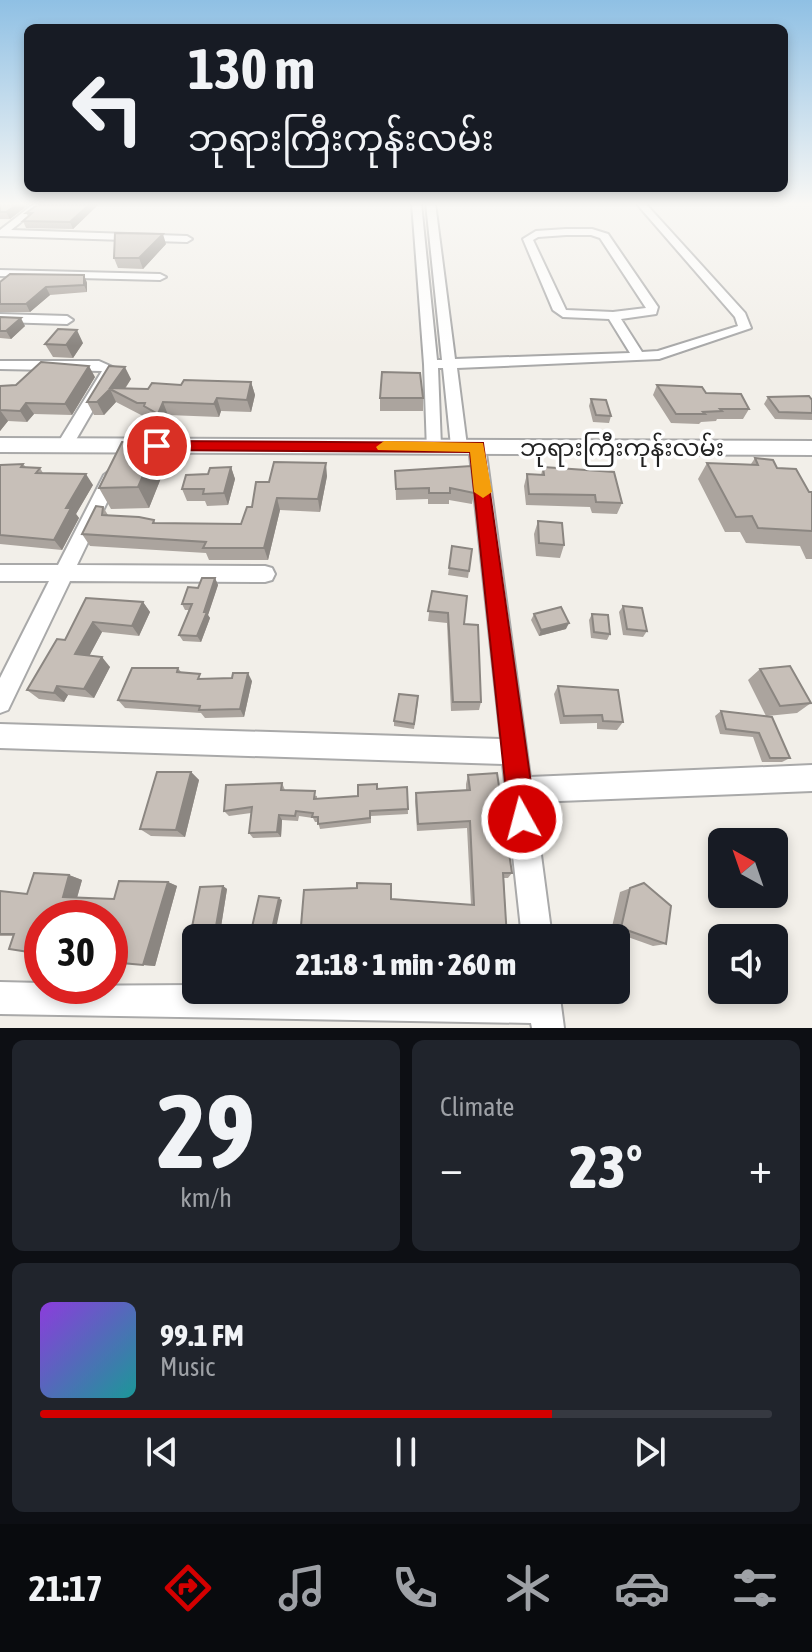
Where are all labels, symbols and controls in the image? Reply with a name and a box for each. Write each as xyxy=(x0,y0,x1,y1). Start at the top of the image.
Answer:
text: 130 m xyxy=(188,37,315,101)
icon: left xyxy=(56,56,160,160)
text: ဘုရားကြီးကုန်းလမ်း xyxy=(188,117,494,159)
pin xyxy=(123,412,191,480)
icon: arrive xyxy=(135,424,179,468)
street label: ဘုရားကြီးကုန်းလမ်း xyxy=(520,432,724,467)
position arrow xyxy=(480,777,564,861)
north arrow xyxy=(708,828,788,908)
map controls xyxy=(708,828,788,1004)
speed limit sign: 30 xyxy=(24,900,128,1004)
button: sound xyxy=(708,924,788,1004)
text: 21:18 · 1 min · 260 m xyxy=(296,947,516,981)
text: 29 xyxy=(157,1071,255,1190)
text: Climate xyxy=(440,1092,514,1122)
text: 23° xyxy=(570,1132,642,1201)
text: − xyxy=(440,1142,463,1192)
text: + xyxy=(749,1142,772,1192)
text: km/h xyxy=(180,1183,232,1213)
text: 99.1 FM xyxy=(160,1318,244,1352)
text: Music xyxy=(160,1352,215,1382)
icon: previous xyxy=(140,1430,184,1474)
icon: pause xyxy=(384,1430,428,1474)
icon: next xyxy=(628,1430,672,1474)
icon: directions xyxy=(160,1560,216,1616)
icon: music xyxy=(274,1560,330,1616)
icon: phone xyxy=(387,1560,443,1616)
icon: climate xyxy=(500,1560,556,1616)
icon: car xyxy=(614,1560,670,1616)
icon: filters xyxy=(727,1560,783,1616)
text: 21:17 xyxy=(29,1567,103,1609)

